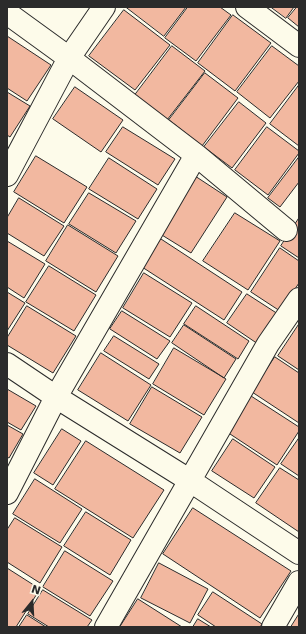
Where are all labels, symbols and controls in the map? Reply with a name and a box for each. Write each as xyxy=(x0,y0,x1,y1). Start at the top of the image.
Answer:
north arrow xyxy=(12,582,52,622)
text: N xyxy=(29,583,42,598)

